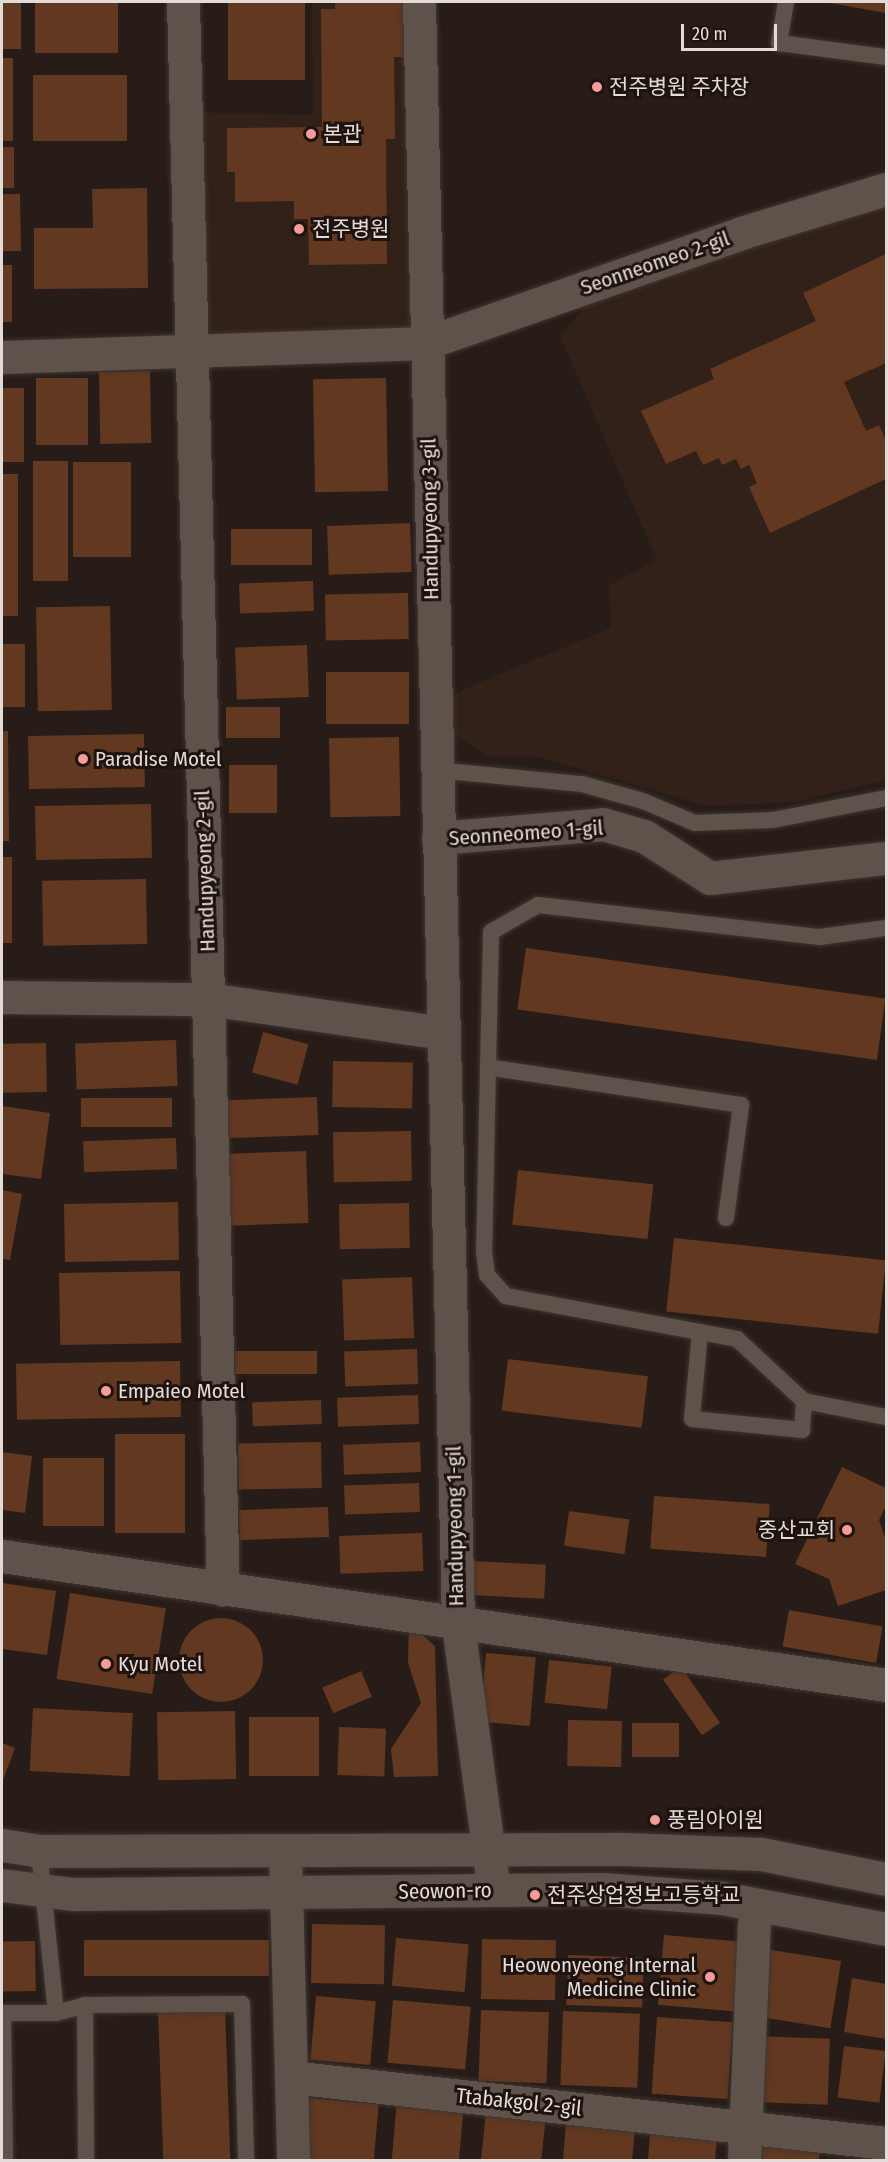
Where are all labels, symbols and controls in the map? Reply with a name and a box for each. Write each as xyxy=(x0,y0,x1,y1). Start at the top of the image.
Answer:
scale bar xyxy=(684,12,780,50)
text: 20 m xyxy=(692,23,727,45)
place label: 전주병원 주차장 xyxy=(609,74,749,100)
marker: 전주병원 주차장 xyxy=(590,80,604,94)
place label: 본관 xyxy=(323,121,362,147)
marker: 본관 xyxy=(304,127,318,141)
place label: 전주병원 xyxy=(312,216,389,242)
marker: 전주병원 xyxy=(290,220,308,238)
street label: Seonneomeo 2-gil xyxy=(577,226,733,300)
street label: Handupyeong 3-gil xyxy=(416,438,444,600)
place label: Paradise Motel xyxy=(95,746,221,772)
marker: Paradise Motel xyxy=(76,752,90,766)
street label: Handupyeong 2-gil xyxy=(190,790,220,952)
street label: Seonneomeo 1-gil xyxy=(448,815,604,851)
place label: Empaieo Motel xyxy=(118,1378,245,1404)
marker: Empaieo Motel xyxy=(99,1384,113,1398)
street label: Handupyeong 1-gil xyxy=(441,1445,469,1607)
place label: 중산교회 xyxy=(758,1517,835,1543)
marker: 중산교회 xyxy=(840,1523,854,1537)
place label: Kyu Motel xyxy=(118,1651,203,1677)
marker: Kyu Motel xyxy=(99,1657,113,1671)
place label: 풍림아이원 xyxy=(667,1807,764,1833)
marker: 풍림아이원 xyxy=(648,1813,662,1827)
street label: Seowon-ro xyxy=(398,1878,492,1904)
place label: 전주상업정보고등학교 xyxy=(547,1882,740,1908)
marker: 전주상업정보고등학교 xyxy=(528,1888,542,1902)
place label: Heowonyeong Internal Medicine Clinic xyxy=(502,1952,696,2002)
marker: Heowonyeong Internal Medicine Clinic xyxy=(701,1968,719,1986)
street label: Ttabakgol 2-gil xyxy=(455,2083,583,2121)

